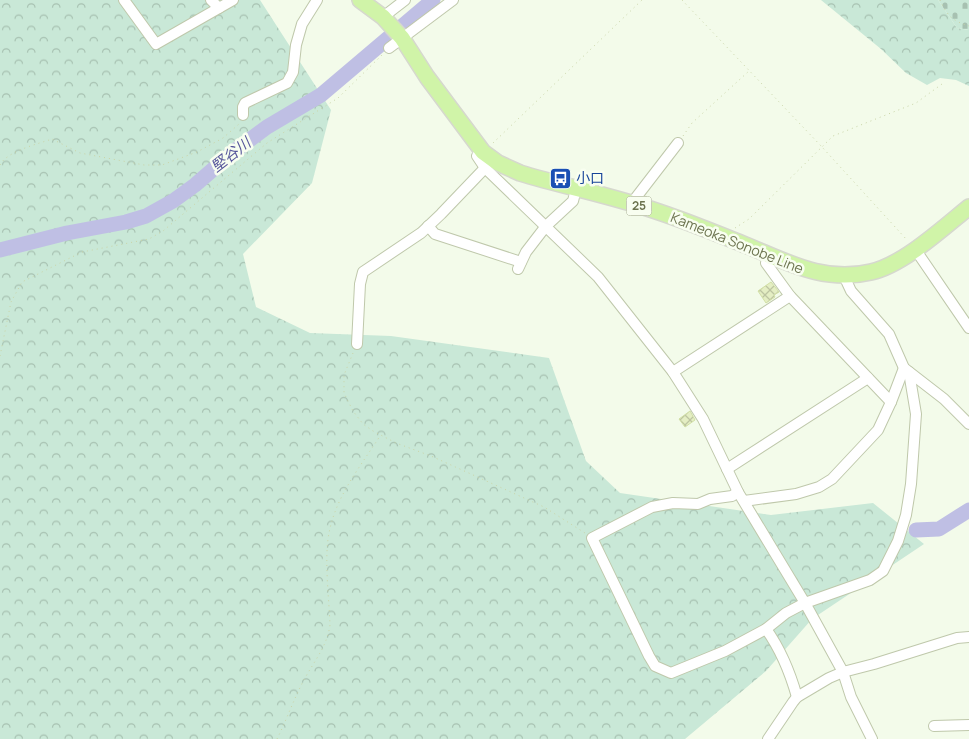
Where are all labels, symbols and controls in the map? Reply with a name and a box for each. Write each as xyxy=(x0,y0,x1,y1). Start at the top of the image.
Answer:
water label: 堅谷川 xyxy=(206,131,256,177)
bus stop icon: 小口 xyxy=(548,166,572,190)
place label: 小口 xyxy=(576,168,604,187)
road number: 25 xyxy=(626,197,652,216)
street label: Kameoka Sonobe Line xyxy=(668,207,806,278)

